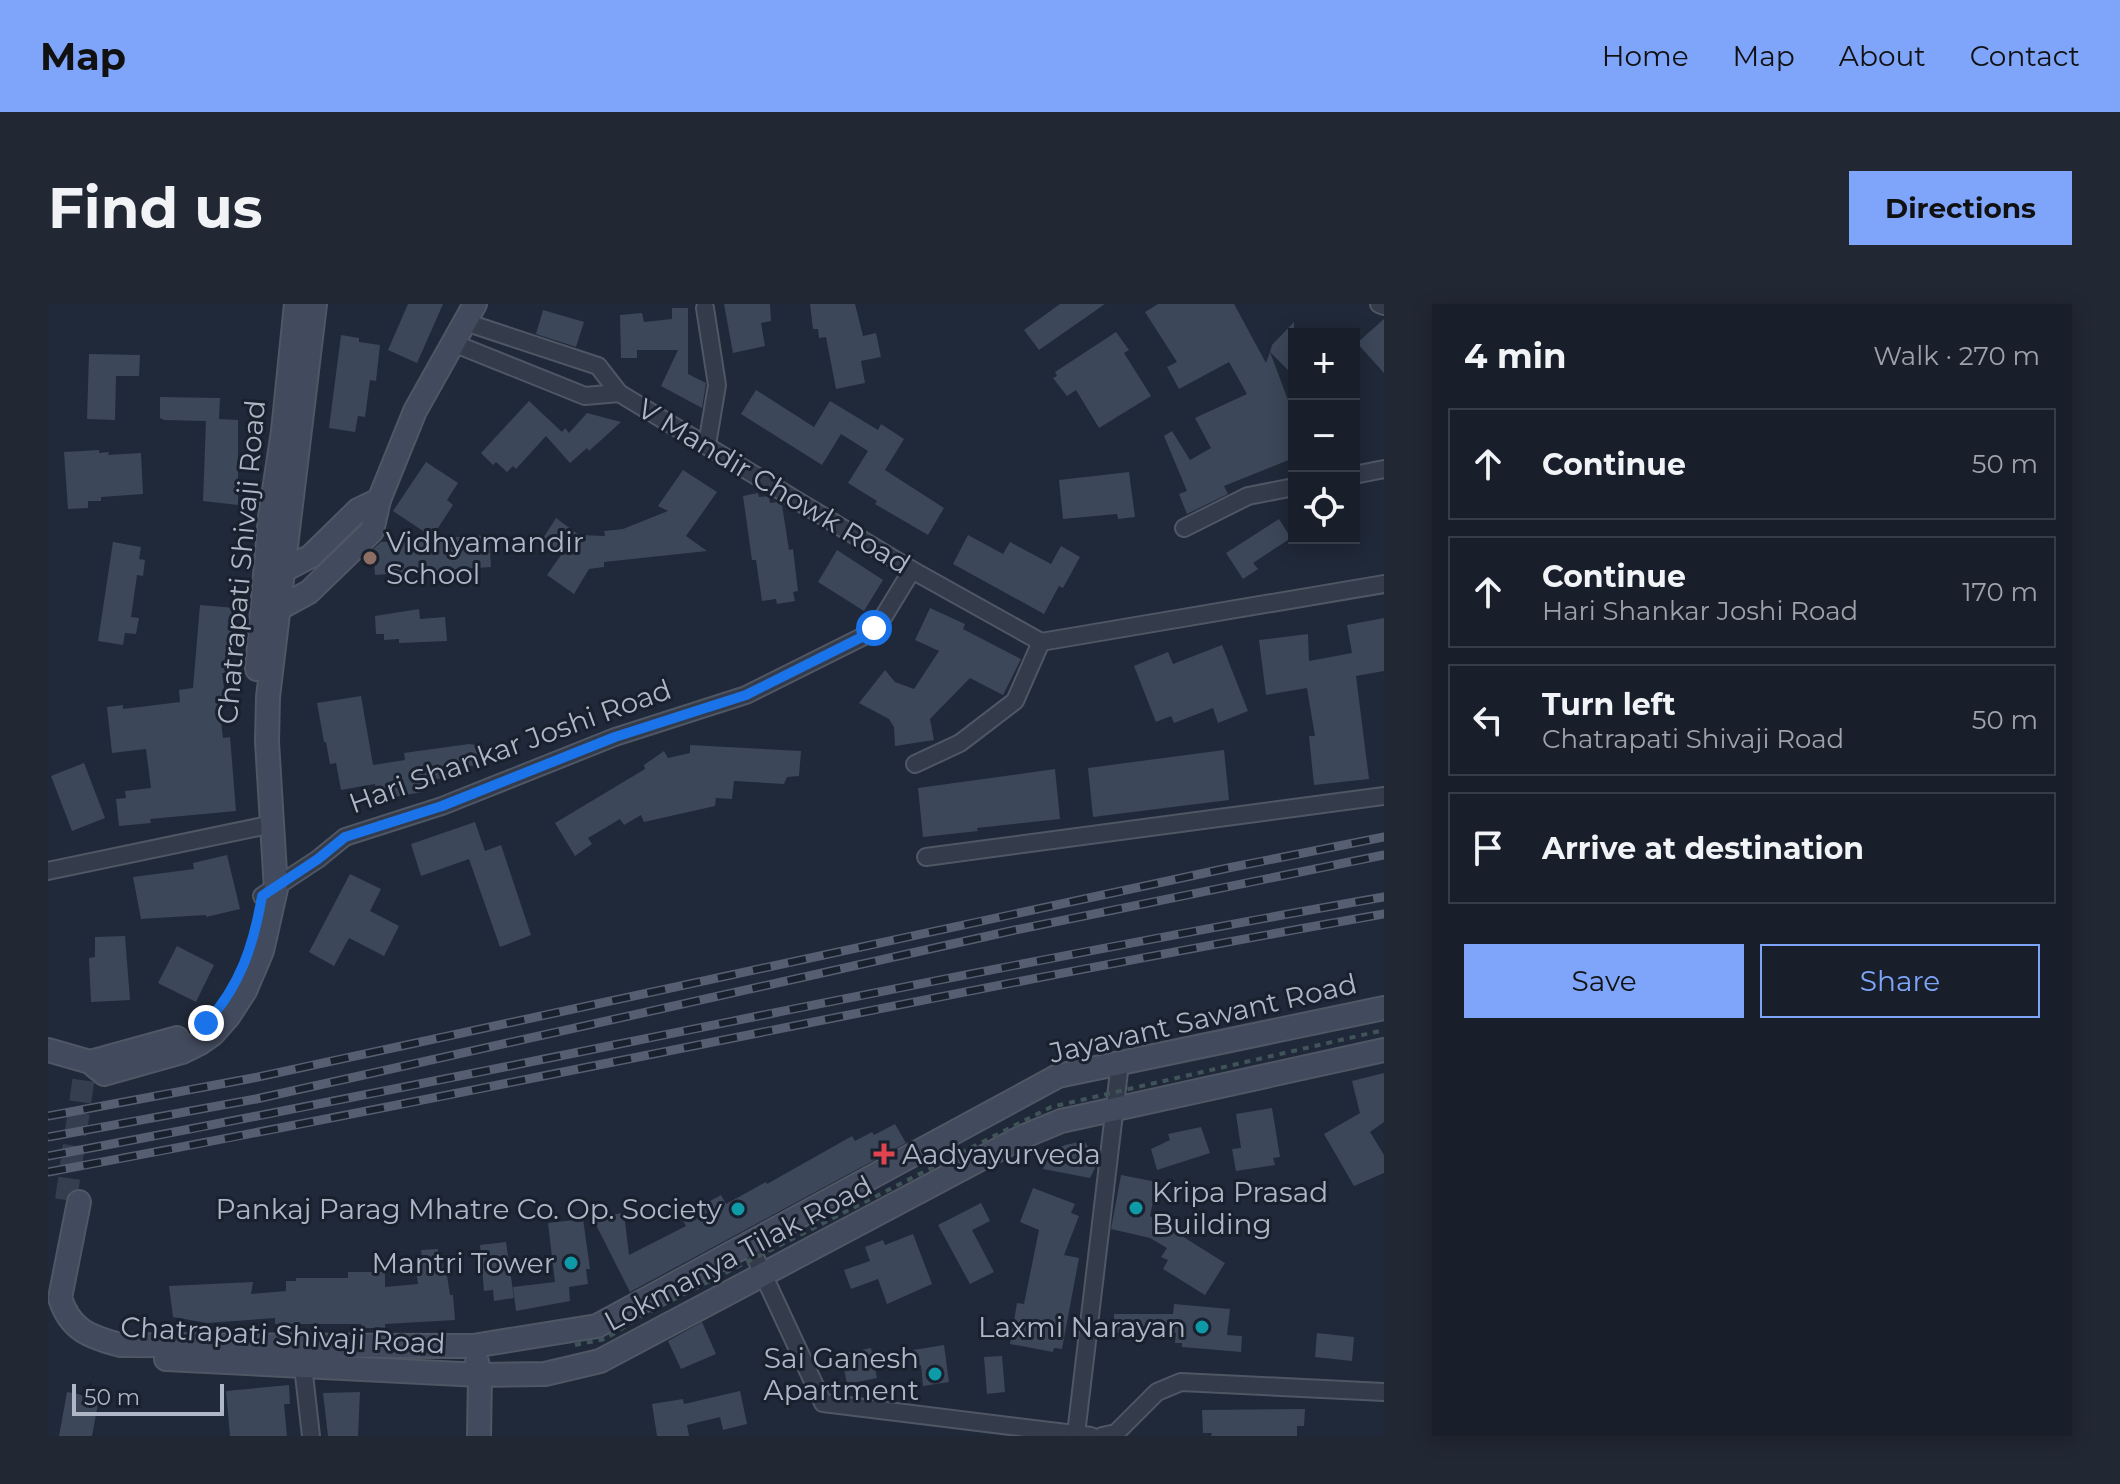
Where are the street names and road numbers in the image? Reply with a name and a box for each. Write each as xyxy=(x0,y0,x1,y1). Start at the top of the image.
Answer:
street label: V Mandir Chowk Road xyxy=(632,391,916,581)
street label: Chatrapati Shivaji Road xyxy=(210,398,272,726)
street label: Hari Shankar Joshi Road xyxy=(344,672,676,820)
street label: Jayavant Sawant Road xyxy=(1045,966,1360,1070)
street label: Lokmanya Tilak Road xyxy=(598,1168,878,1338)
street label: Chatrapati Shivaji Road xyxy=(120,1310,446,1360)

